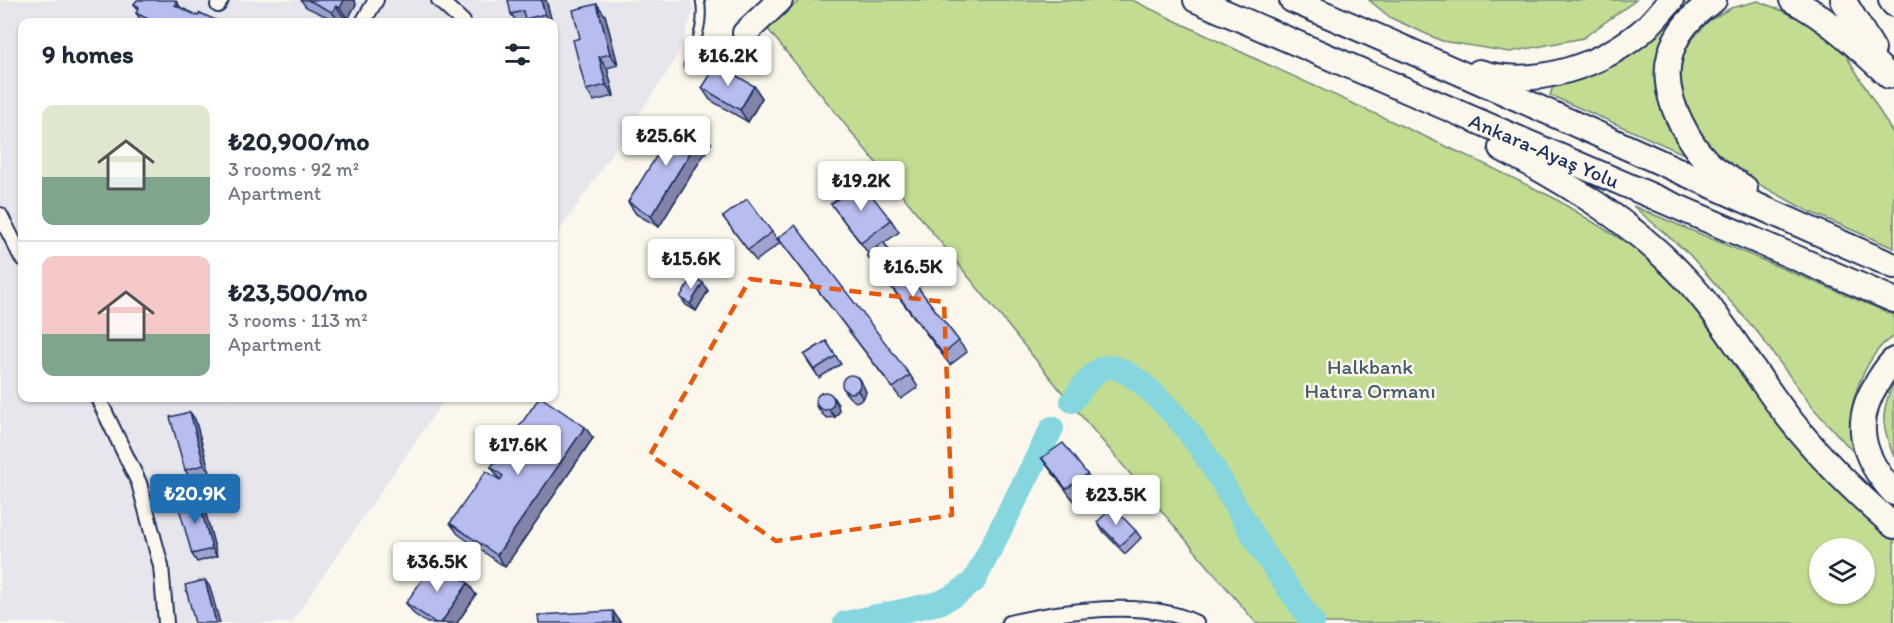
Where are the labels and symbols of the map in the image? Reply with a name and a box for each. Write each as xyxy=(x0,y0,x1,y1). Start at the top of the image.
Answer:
pin: ₺16.2K xyxy=(679,36,777,87)
street label: Ankara-Ayaş Yolu xyxy=(1465,108,1623,193)
pin: ₺25.6K xyxy=(617,116,715,167)
pin: ₺19.2K xyxy=(812,161,910,212)
pin: ₺15.6K xyxy=(642,239,740,290)
pin: ₺16.5K xyxy=(864,247,962,298)
park label: Halkbank Hatıra Ormanı xyxy=(1304,354,1436,403)
pin: ₺17.6K xyxy=(469,425,567,476)
pin: ₺20.9K xyxy=(146,474,244,525)
pin: ₺23.5K xyxy=(1067,475,1165,526)
pin: ₺36.5K xyxy=(388,542,486,593)

